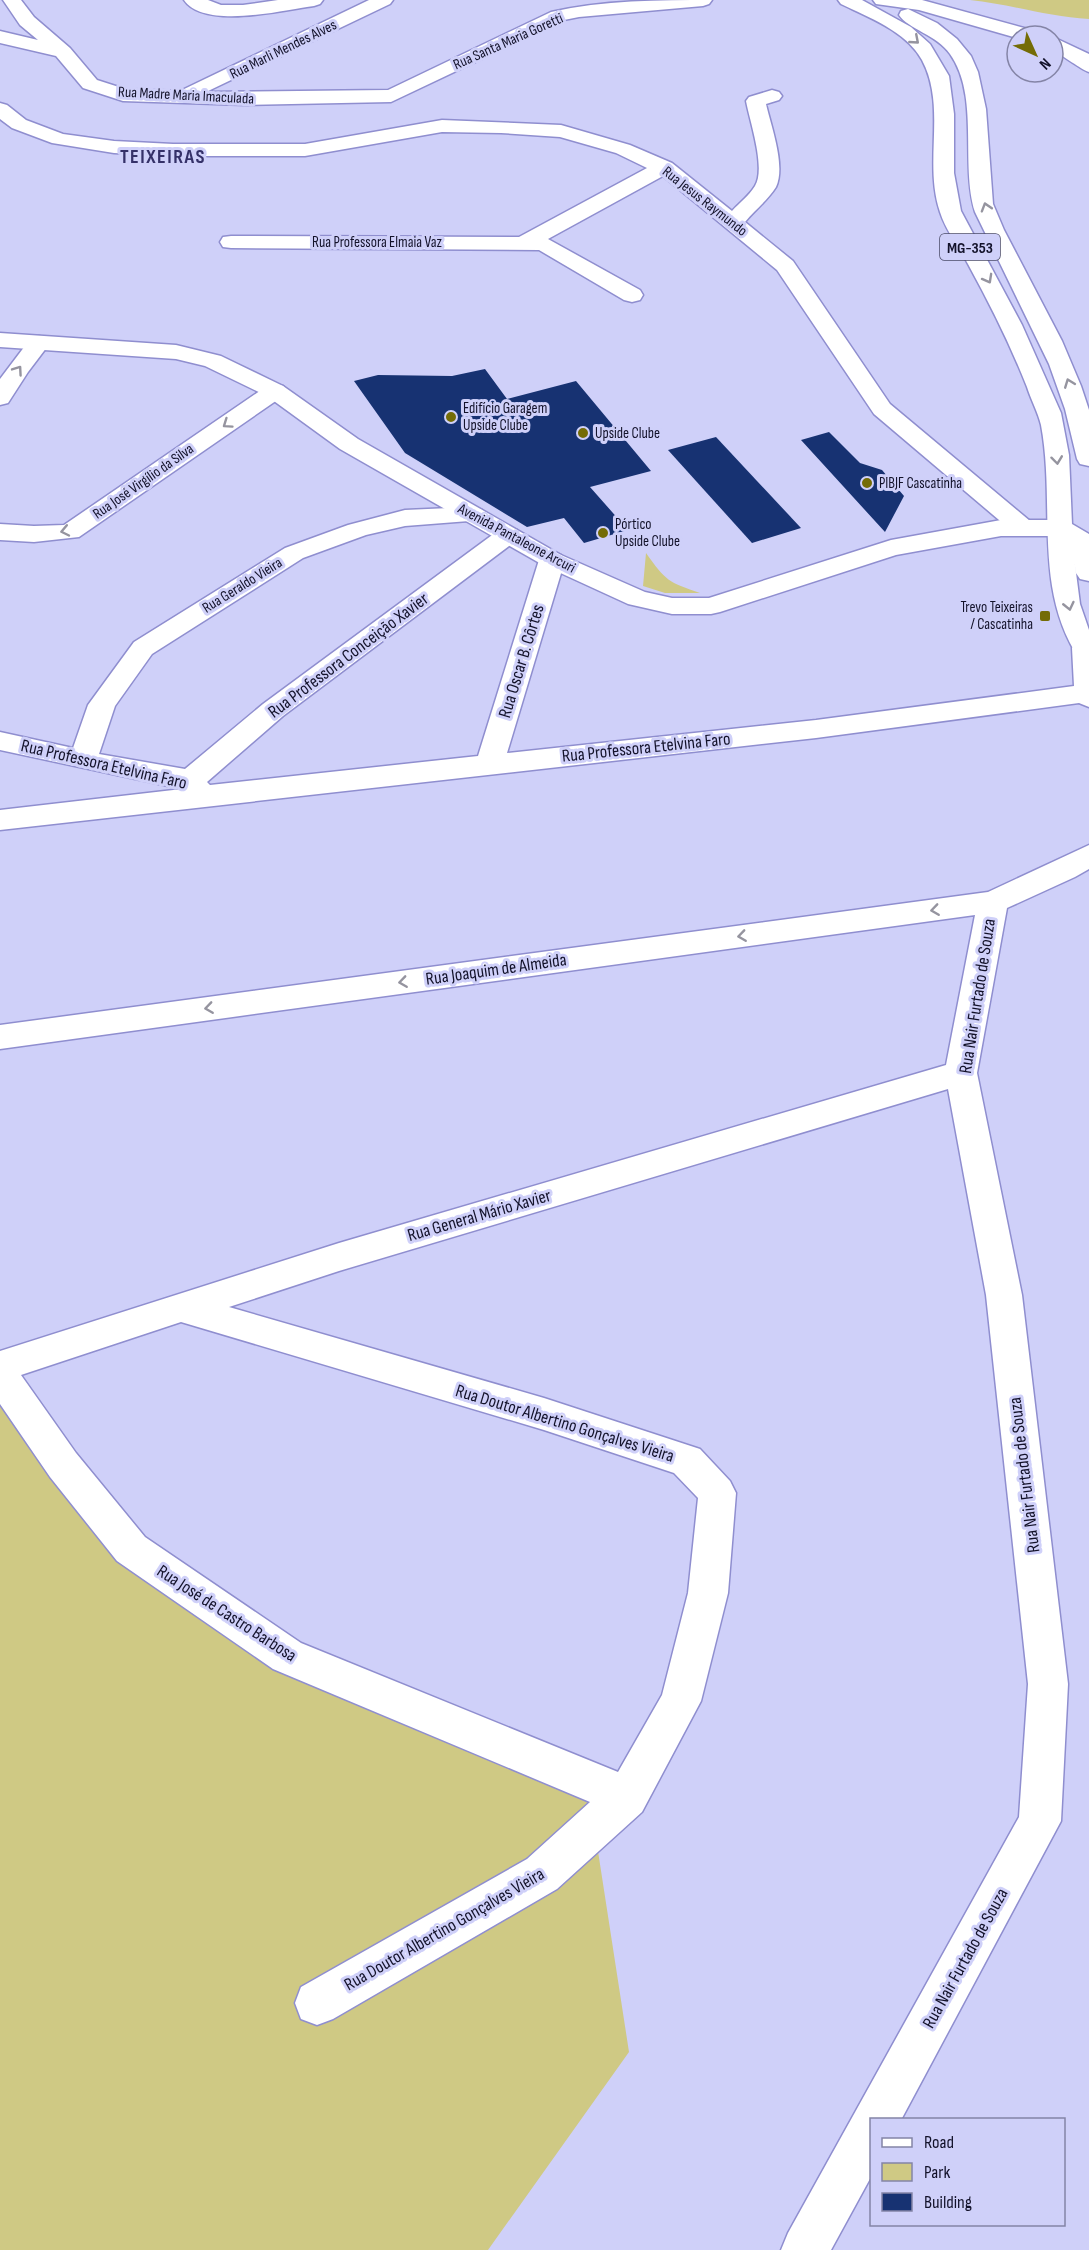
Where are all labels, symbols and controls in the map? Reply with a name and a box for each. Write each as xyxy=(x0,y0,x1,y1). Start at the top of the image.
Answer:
street label: Rua Santa Maria Goretti xyxy=(450,9,566,74)
street label: Rua Marli Mendes Alves xyxy=(227,15,340,84)
north arrow xyxy=(1005,24,1065,84)
one-way arrow xyxy=(908,33,919,44)
text: N xyxy=(1035,54,1054,73)
street label: Rua Madre Maria Imaculada xyxy=(118,82,255,109)
district label: TEIXEIRAS xyxy=(120,145,206,169)
street label: Rua Jesus Raymundo xyxy=(658,162,751,241)
one-way arrow xyxy=(981,202,993,213)
street label: Rua Professora Elmaia Vaz xyxy=(312,233,443,252)
road number: MG-353 xyxy=(940,234,1000,260)
one-way arrow xyxy=(981,273,992,283)
one-way arrow xyxy=(11,365,22,376)
one-way arrow xyxy=(1064,378,1076,389)
place label: Edifício Garagem Upside Clube xyxy=(463,399,547,435)
marker: Edifício Garagem Upside Clube xyxy=(444,410,458,424)
one-way arrow xyxy=(222,417,233,428)
place label: Upside Clube xyxy=(595,424,660,443)
marker: Upside Clube xyxy=(576,426,590,440)
street label: Rua José Virgílio da Silva xyxy=(89,439,198,523)
one-way arrow xyxy=(1051,455,1063,464)
place label: PIBJF Cascatinha xyxy=(879,474,962,493)
marker: PIBJF Cascatinha xyxy=(860,476,874,490)
street label: Avenida Pantaleone Arcuri xyxy=(454,499,579,578)
place label: Pórtico Upside Clube xyxy=(615,515,680,551)
one-way arrow xyxy=(60,524,70,537)
marker: Pórtico Upside Clube xyxy=(596,526,610,540)
street label: Rua Geraldo Vieira xyxy=(199,553,286,617)
street label: Rua Professora Conceição Xavier xyxy=(264,588,433,722)
place label: Trevo Teixeiras / Cascatinha xyxy=(960,598,1033,634)
one-way arrow xyxy=(1062,601,1075,611)
street label: Rua Oscar B. Côrtes xyxy=(494,602,549,720)
marker: Trevo Teixeiras / Cascatinha xyxy=(1038,609,1052,623)
street label: Rua Professora Etelvina Faro xyxy=(561,728,731,767)
street label: Rua Professora Etelvina Faro xyxy=(19,735,189,794)
one-way arrow xyxy=(930,903,939,915)
street label: Rua Nair Furtado de Souza xyxy=(955,917,1000,1075)
one-way arrow xyxy=(737,929,746,942)
street label: Rua Joaquim de Almeida xyxy=(424,949,568,990)
one-way arrow xyxy=(398,975,407,988)
one-way arrow xyxy=(205,1002,214,1014)
street label: Rua General Mário Xavier xyxy=(405,1185,553,1246)
street label: Rua Doutor Albertino Gonçalves Vieira xyxy=(453,1380,677,1467)
street label: Rua Nair Furtado de Souza xyxy=(1005,1396,1044,1554)
street label: Rua José de Castro Barbosa xyxy=(153,1561,300,1666)
street label: Rua Doutor Albertino Gonçalves Vieira xyxy=(341,1863,548,1995)
street label: Rua Nair Furtado de Souza xyxy=(918,1885,1013,2032)
legend xyxy=(870,2118,1065,2226)
text: Road xyxy=(924,2132,954,2153)
text: Park xyxy=(924,2162,950,2183)
text: Building xyxy=(924,2192,972,2213)

